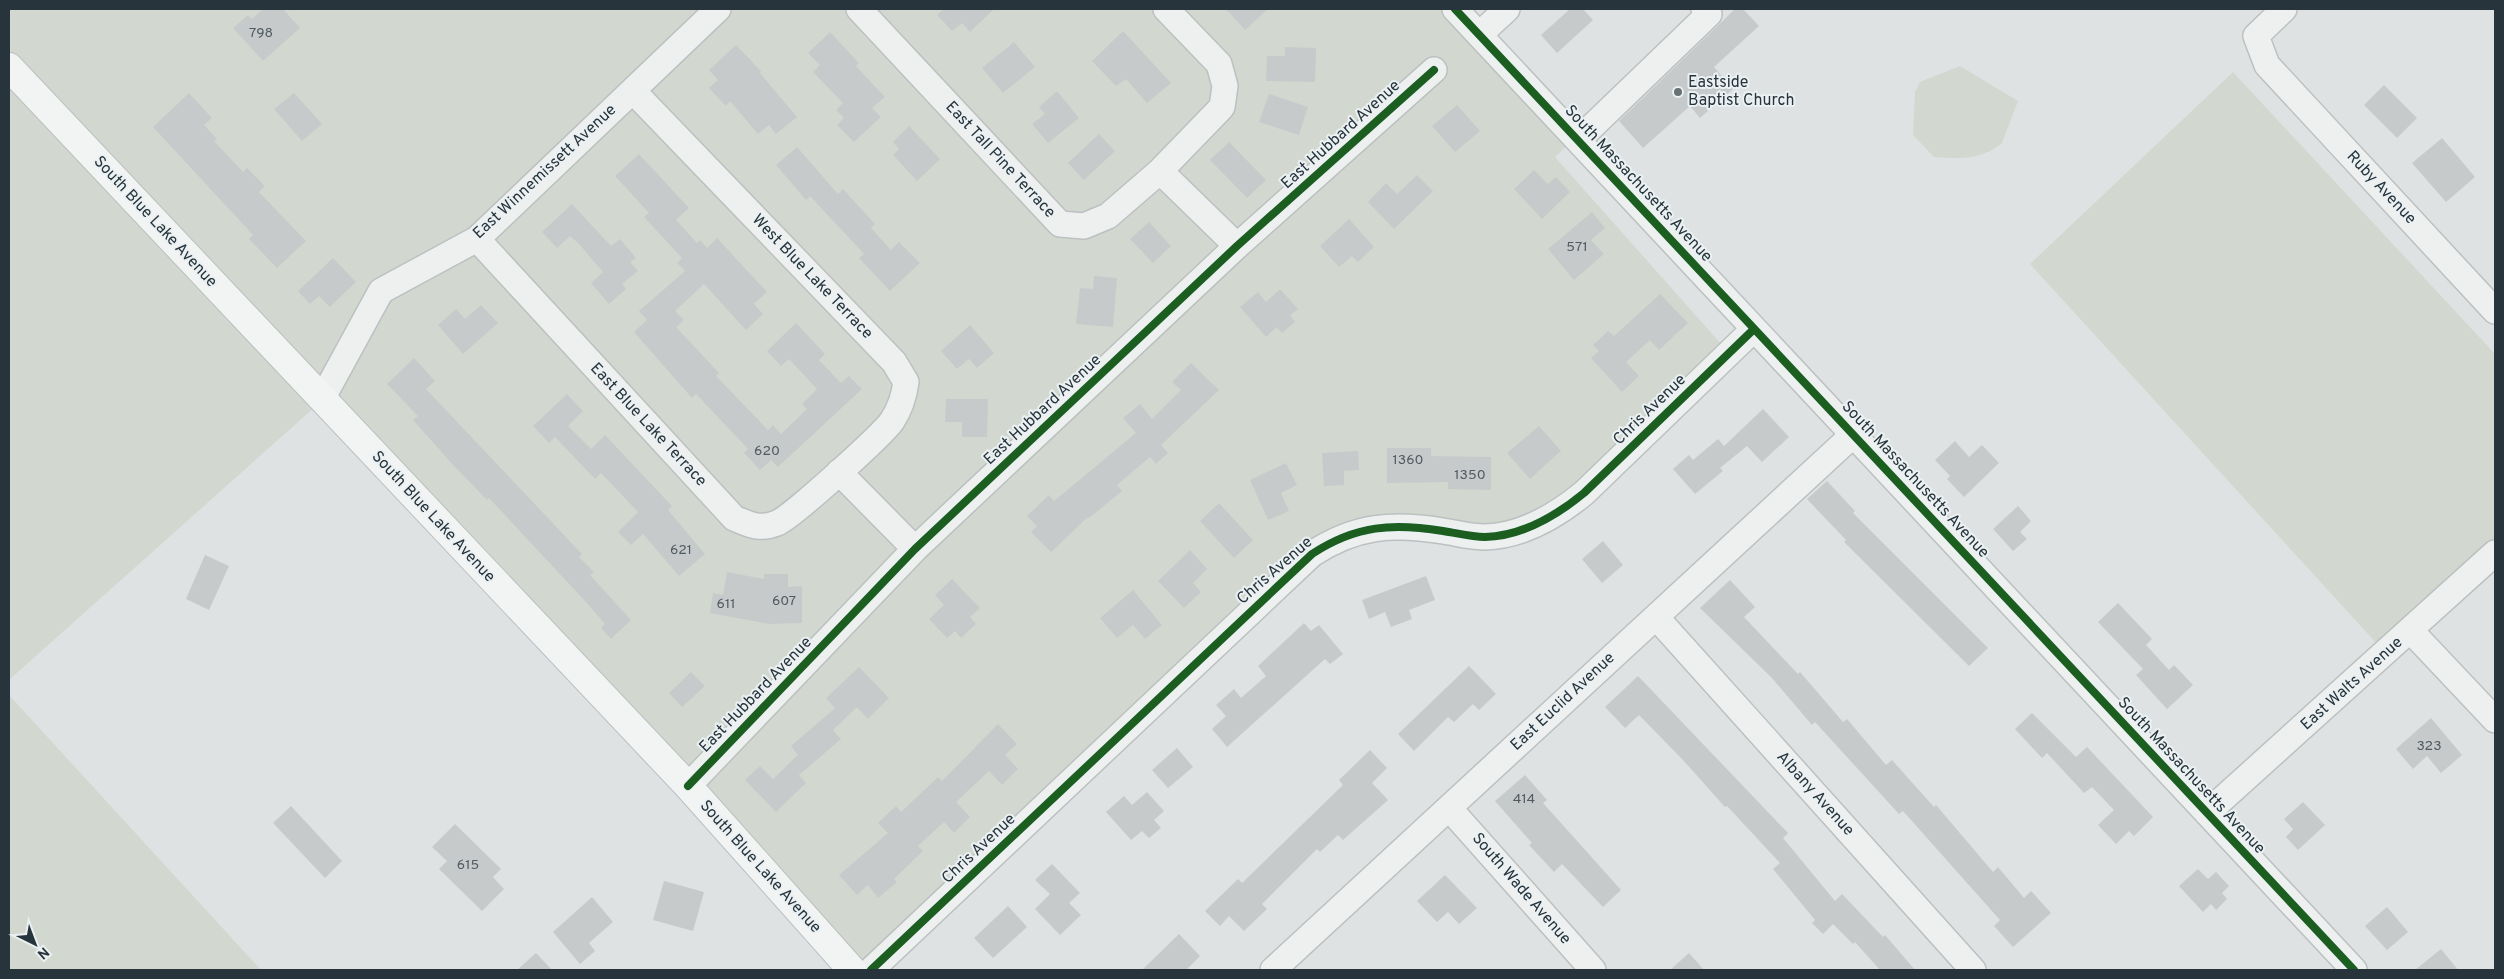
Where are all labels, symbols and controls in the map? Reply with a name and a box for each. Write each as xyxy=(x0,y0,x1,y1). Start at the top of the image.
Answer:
house number: 798 xyxy=(249,25,273,42)
place label: Eastside Baptist Church xyxy=(1688,73,1794,111)
street label: East Hubbard Avenue xyxy=(1277,76,1405,194)
marker: Eastside Baptist Church xyxy=(1672,86,1684,98)
street label: East Tall Pine Terrace xyxy=(941,97,1059,223)
street label: East Winnemissett Avenue xyxy=(469,100,621,244)
street label: South Massachusetts Avenue xyxy=(1560,101,1716,267)
street label: Ruby Avenue xyxy=(2342,147,2420,229)
street label: South Blue Lake Avenue xyxy=(89,152,221,292)
street label: West Blue Lake Terrace xyxy=(747,210,877,344)
house number: 571 xyxy=(1566,239,1588,256)
street label: East Hubbard Avenue xyxy=(980,350,1106,470)
street label: East Blue Lake Terrace xyxy=(585,359,711,491)
street label: Chris Avenue xyxy=(1609,370,1691,450)
street label: South Massachusetts Avenue xyxy=(1837,397,1993,563)
house number: 620 xyxy=(754,443,780,460)
street label: South Blue Lake Avenue xyxy=(367,447,499,587)
house number: 1360 xyxy=(1393,452,1424,469)
house number: 1350 xyxy=(1454,467,1486,484)
street label: Chris Avenue xyxy=(1233,533,1317,609)
house number: 621 xyxy=(670,542,692,559)
house number: 607 xyxy=(772,593,796,610)
house number: 611 xyxy=(717,596,735,613)
street label: East Hubbard Avenue xyxy=(695,633,817,757)
street label: East Walts Avenue xyxy=(2297,633,2407,735)
street label: East Euclid Avenue xyxy=(1507,648,1619,756)
street label: South Massachusetts Avenue xyxy=(2113,693,2269,859)
house number: 323 xyxy=(2416,738,2442,755)
street label: Albany Avenue xyxy=(1772,748,1858,840)
house number: 414 xyxy=(1513,791,1535,808)
street label: South Blue Lake Avenue xyxy=(695,796,825,938)
street label: Chris Avenue xyxy=(938,810,1020,888)
street label: South Wade Avenue xyxy=(1467,829,1575,949)
house number: 615 xyxy=(457,857,479,874)
north arrow xyxy=(10,919,60,969)
text: N xyxy=(33,943,52,962)

